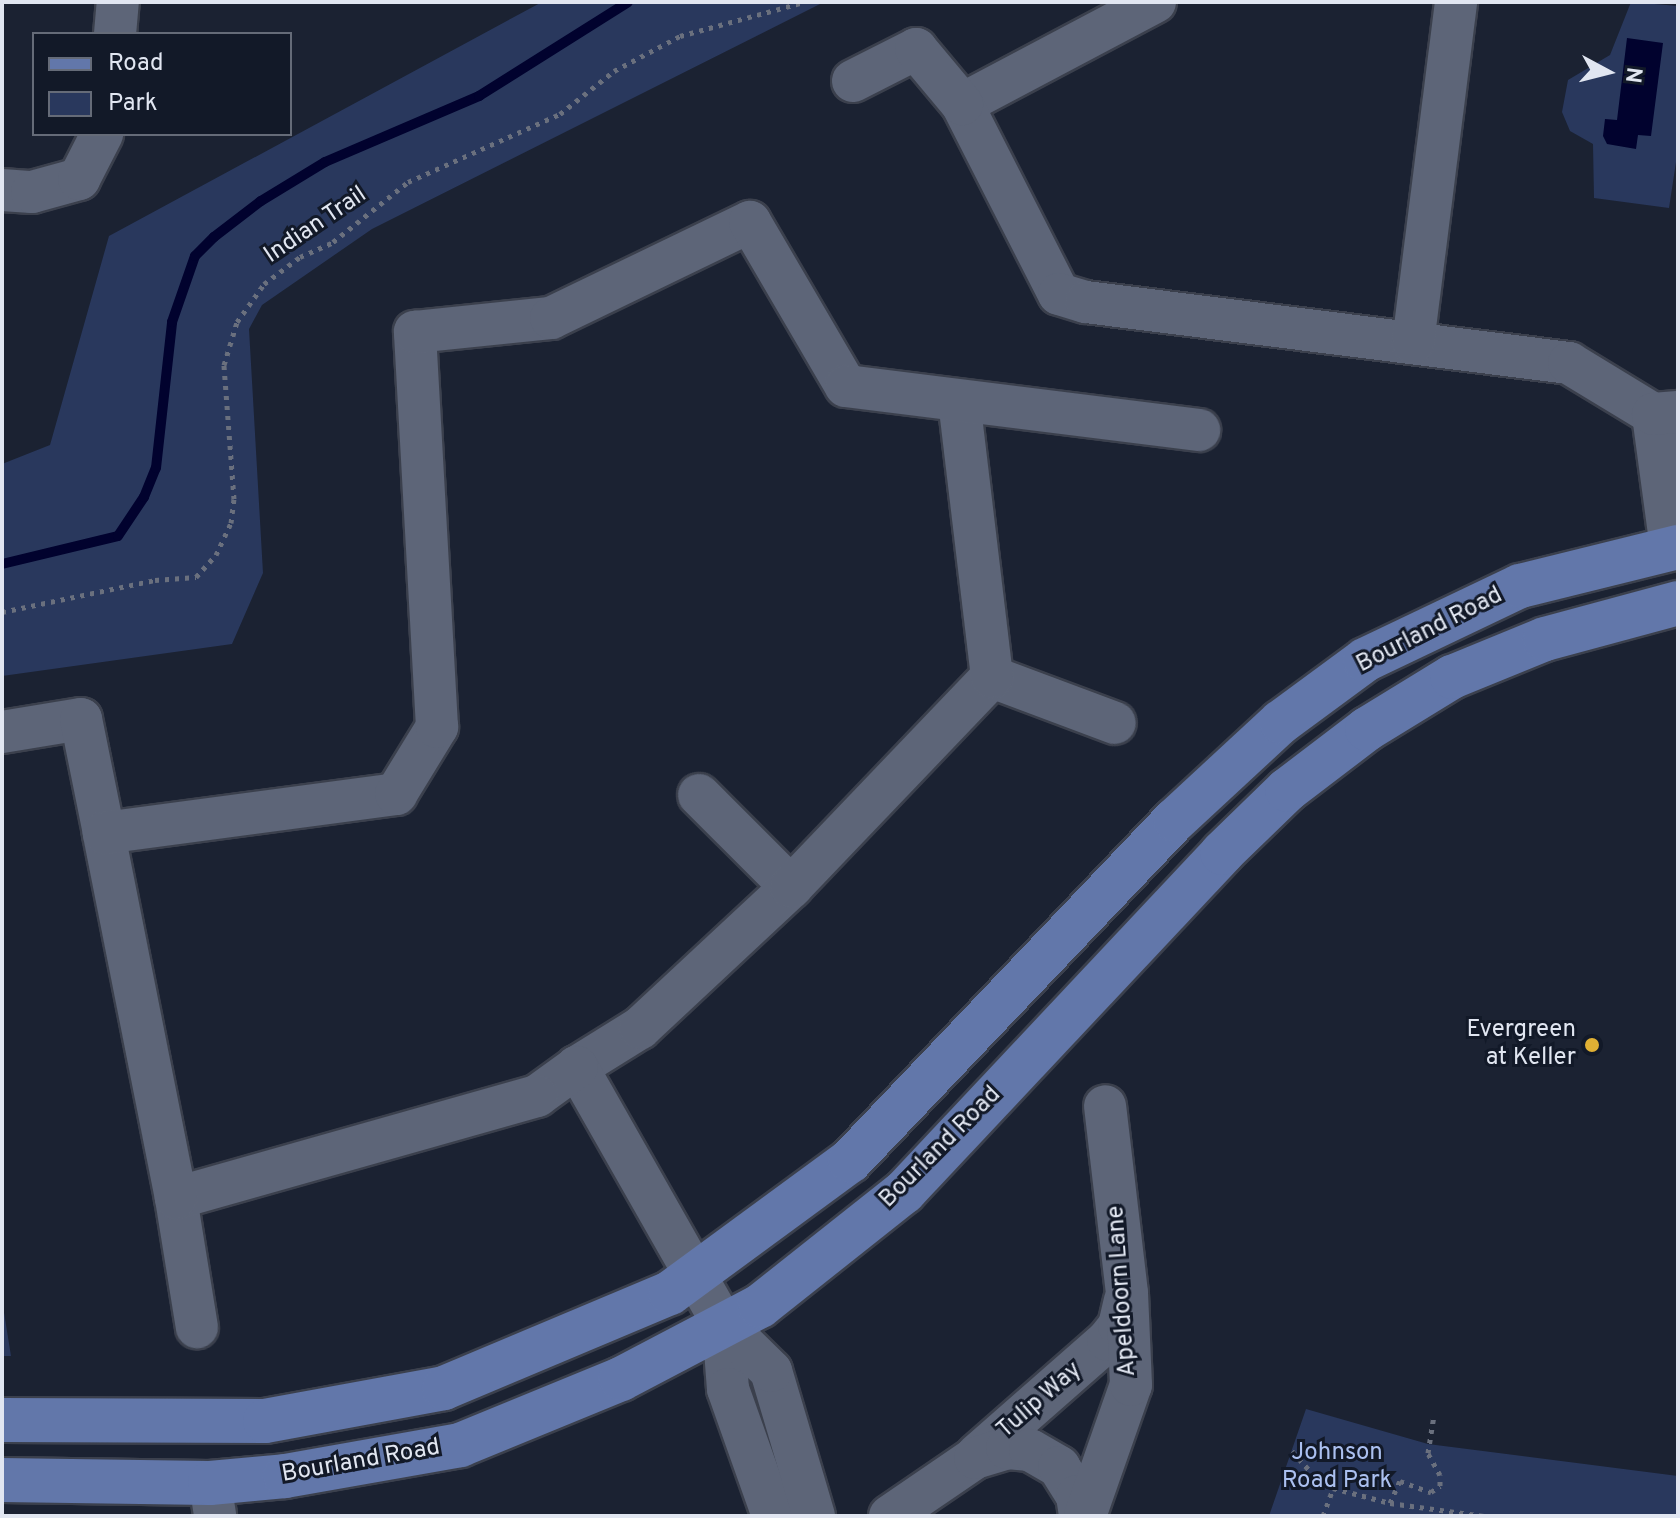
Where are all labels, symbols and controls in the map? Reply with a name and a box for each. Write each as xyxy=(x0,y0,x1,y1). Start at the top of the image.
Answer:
legend xyxy=(32,32,292,136)
north arrow xyxy=(1568,32,1648,112)
text: Road xyxy=(108,49,164,79)
text: N xyxy=(1618,65,1647,84)
text: Park xyxy=(108,89,158,119)
street label: Indian Trail xyxy=(259,181,373,271)
street label: Bourland Road xyxy=(1352,582,1508,680)
place label: Evergreen at Keller xyxy=(1466,1017,1576,1073)
marker: Evergreen at Keller xyxy=(1583,1036,1601,1054)
street label: Bourland Road xyxy=(874,1081,1008,1215)
street label: Apeldoorn Lane xyxy=(1103,1204,1143,1378)
street label: Tulip Way xyxy=(992,1356,1088,1446)
street label: Bourland Road xyxy=(280,1434,442,1490)
park label: Johnson Road Park xyxy=(1282,1440,1392,1496)

